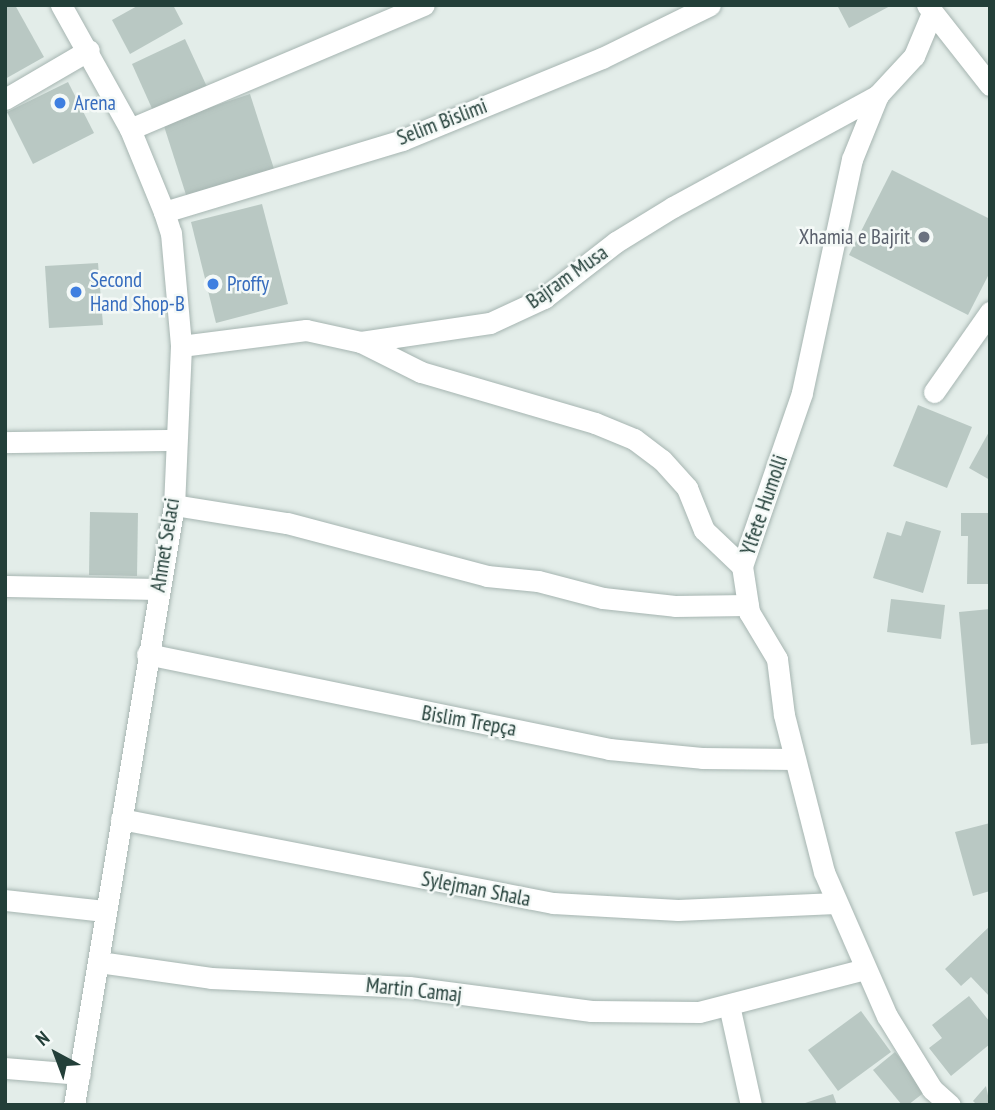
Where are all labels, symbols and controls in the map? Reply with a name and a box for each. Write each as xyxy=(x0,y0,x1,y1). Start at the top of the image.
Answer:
place label: Arena xyxy=(74,90,116,116)
street label: Selim Bislimi xyxy=(393,93,491,151)
marker: Arena xyxy=(52,95,68,111)
place label: Xhamia e Bajrit xyxy=(799,224,910,250)
marker: Xhamia e Bajrit xyxy=(916,229,932,245)
street label: Bajram Musa xyxy=(522,240,612,314)
place label: Second Hand Shop-B xyxy=(90,267,185,317)
place label: Proffy xyxy=(227,271,269,297)
marker: Proffy xyxy=(205,276,221,292)
marker: Second Hand Shop-B xyxy=(68,284,84,300)
street label: Ylfete Humolli xyxy=(735,451,793,559)
street label: Ahmet Selaci xyxy=(145,496,185,594)
street label: Bislim Trepça xyxy=(419,700,519,742)
street label: Sylejman Shala xyxy=(419,866,533,912)
street label: Martin Camaj xyxy=(365,972,463,1008)
north arrow xyxy=(21,1019,91,1089)
text: N xyxy=(30,1026,54,1051)

